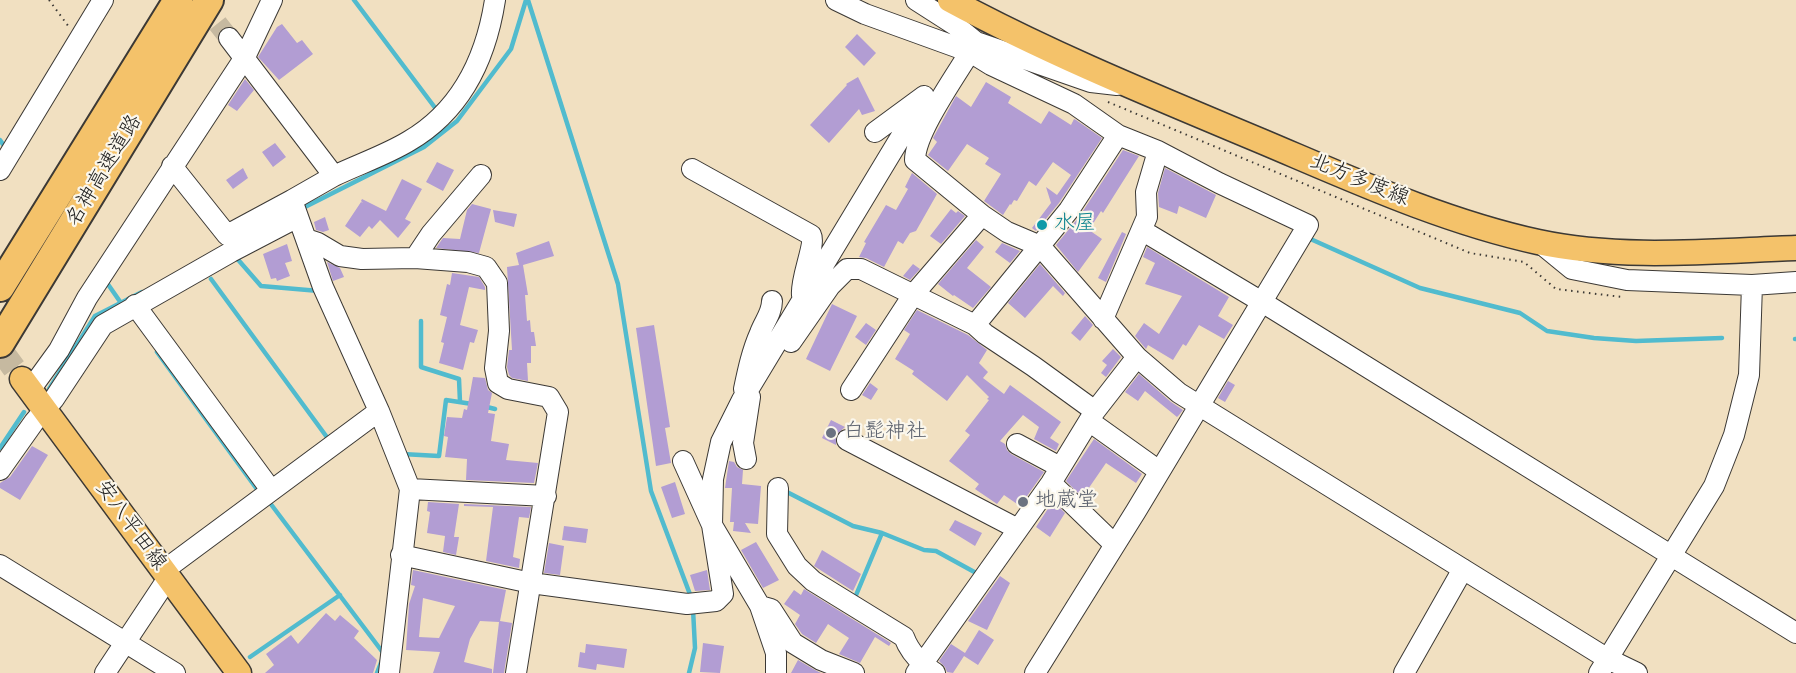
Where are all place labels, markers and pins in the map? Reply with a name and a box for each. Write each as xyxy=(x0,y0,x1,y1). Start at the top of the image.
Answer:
place label: 水屋 xyxy=(1054,212,1096,238)
marker: 水屋 xyxy=(1035,218,1049,232)
place label: 白髭神社 xyxy=(843,420,927,446)
marker: 白髭神社 xyxy=(824,426,838,440)
place label: 地蔵堂 xyxy=(1035,489,1098,515)
marker: 地蔵堂 xyxy=(1016,495,1030,509)

